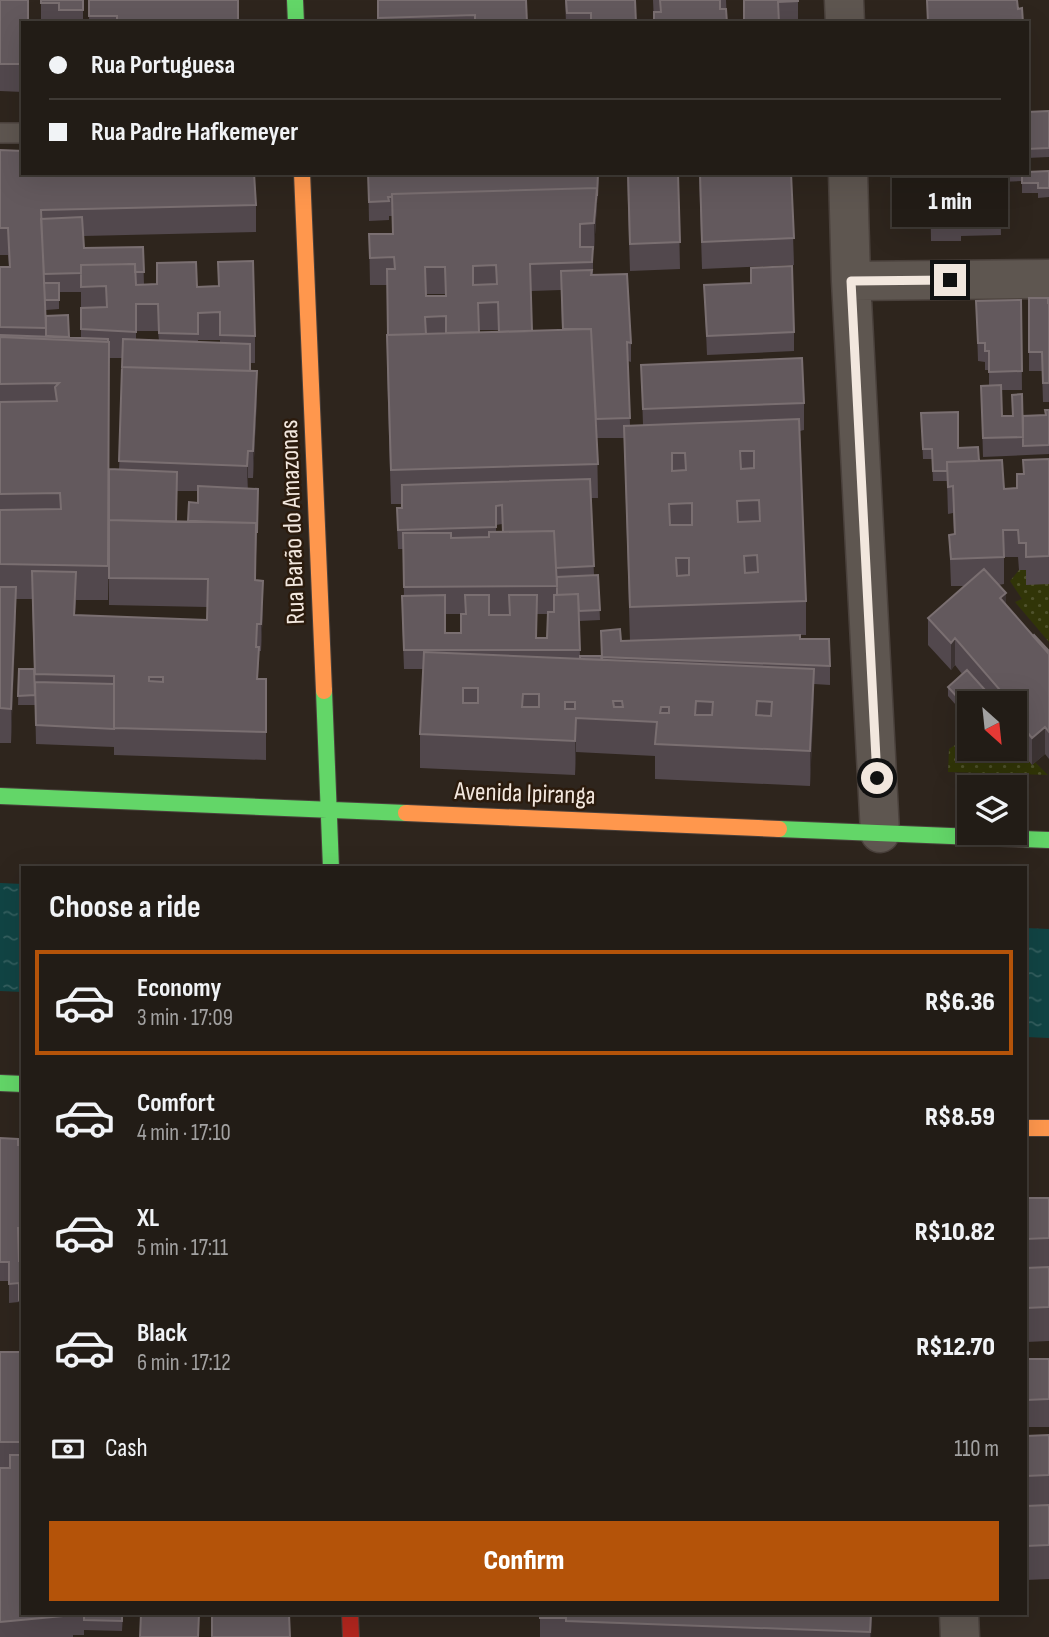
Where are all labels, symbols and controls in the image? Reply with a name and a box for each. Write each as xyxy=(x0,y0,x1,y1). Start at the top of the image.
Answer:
text: Rua Portuguesa xyxy=(91,50,235,81)
text: Rua Padre Hafkemeyer xyxy=(91,117,298,148)
callout: 1 min xyxy=(892,178,1008,228)
text: 1 min xyxy=(928,188,972,216)
route end xyxy=(934,264,966,296)
street label: Rua Barão do Amazonas xyxy=(274,419,312,625)
north arrow xyxy=(957,691,1027,761)
map controls xyxy=(957,691,1027,845)
route start xyxy=(861,762,893,794)
button: layers xyxy=(957,775,1027,845)
street label: Avenida Ipiranga xyxy=(453,776,596,812)
text: Choose a ride xyxy=(49,888,201,927)
icon: car xyxy=(53,971,116,1034)
text: Economy xyxy=(137,973,221,1004)
text: R$6.36 xyxy=(925,987,995,1018)
text: 3 min · 17:09 xyxy=(137,1004,233,1032)
icon: car xyxy=(53,1086,116,1149)
text: Comfort xyxy=(137,1088,215,1119)
text: R$8.59 xyxy=(925,1102,995,1133)
text: 4 min · 17:10 xyxy=(137,1119,231,1147)
icon: car xyxy=(53,1201,116,1264)
text: XL xyxy=(137,1203,159,1234)
text: R$10.82 xyxy=(915,1217,995,1248)
text: 5 min · 17:11 xyxy=(137,1234,228,1262)
icon: car xyxy=(53,1316,116,1379)
text: Black xyxy=(137,1318,187,1349)
text: R$12.70 xyxy=(916,1332,995,1363)
text: 6 min · 17:12 xyxy=(137,1349,231,1377)
icon: cash xyxy=(49,1430,87,1468)
text: Cash xyxy=(105,1433,148,1464)
text: 110 m xyxy=(954,1435,999,1463)
button: Confirm xyxy=(49,1521,999,1601)

